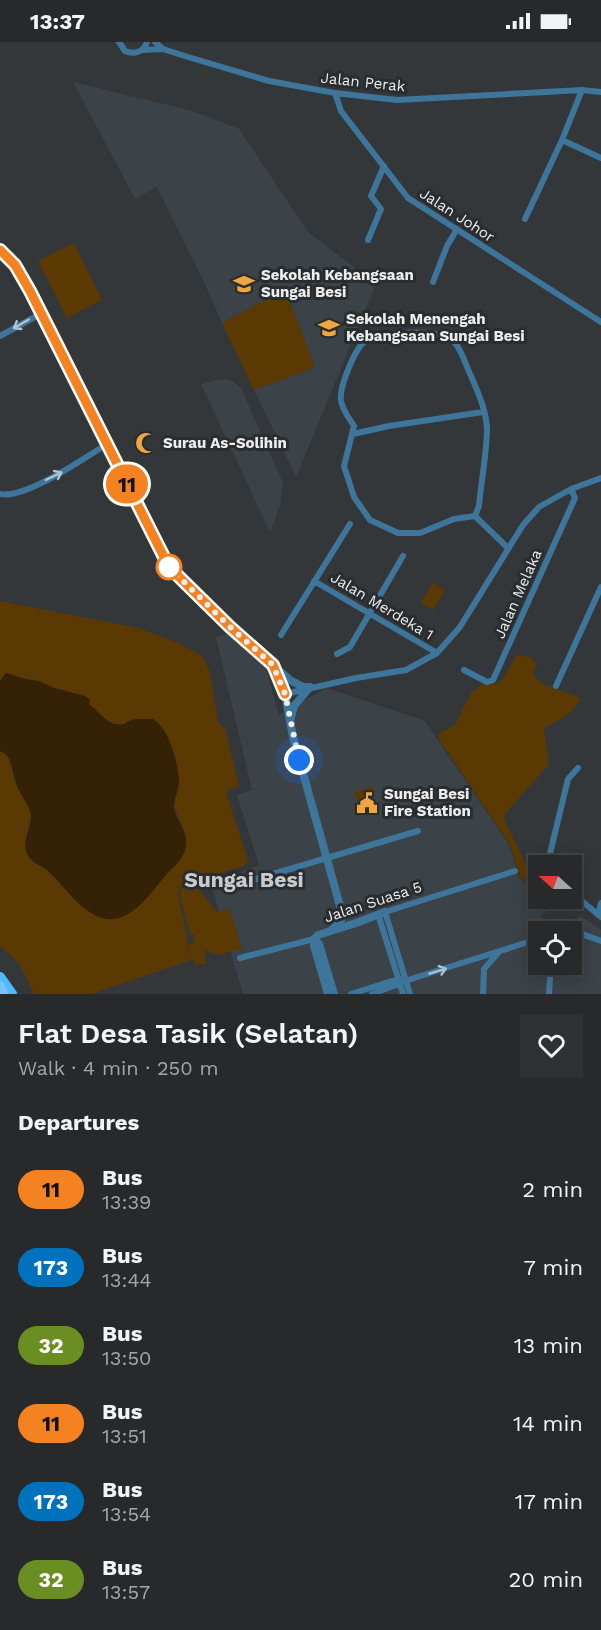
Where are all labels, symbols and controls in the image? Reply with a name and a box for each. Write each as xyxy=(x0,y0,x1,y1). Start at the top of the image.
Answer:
text: 13:37 xyxy=(30,9,85,34)
street label: Jalan Perak xyxy=(320,69,407,95)
street label: Jalan Johor xyxy=(416,184,498,246)
place label: Sekolah Kebangsaan Sungai Besi xyxy=(261,266,414,301)
school or university icon: Sekolah Kebangsaan Sungai Besi xyxy=(232,272,256,296)
place label: Sekolah Menengah Kebangsaan Sungai Besi xyxy=(346,310,525,345)
school or university icon: Sekolah Menengah Kebangsaan Sungai Besi xyxy=(317,316,341,340)
one-way arrow xyxy=(13,319,30,331)
mosque icon: Surau As-Solihin xyxy=(134,431,158,455)
place label: Surau As-Solihin xyxy=(163,434,287,452)
line badge: 11 xyxy=(100,464,154,504)
one-way arrow xyxy=(45,469,63,481)
text: 11 xyxy=(118,472,136,497)
street label: Jalan Melaka xyxy=(490,546,546,641)
unlabelled marker xyxy=(156,554,182,580)
street label: Jalan Merdeka 1 xyxy=(327,568,437,644)
your location xyxy=(284,745,314,775)
place label: Sungai Besi Fire Station xyxy=(384,785,471,820)
public building icon: Sungai Besi Fire Station xyxy=(355,791,379,815)
north arrow xyxy=(528,855,582,909)
map controls xyxy=(528,855,582,975)
district label: Sungai Besi xyxy=(184,867,304,892)
street label: Jalan Suasa 5 xyxy=(322,878,424,926)
button: locate xyxy=(528,921,582,975)
one-way arrow xyxy=(428,965,447,976)
button: heart xyxy=(520,1014,583,1077)
text: Flat Desa Tasik (Selatan) xyxy=(18,1017,358,1050)
text: Walk · 4 min · 250 m xyxy=(18,1056,219,1080)
text: Departures xyxy=(18,1110,139,1135)
text: Bus xyxy=(102,1165,142,1190)
text: 11 xyxy=(42,1177,60,1202)
text: 2 min xyxy=(522,1177,583,1202)
text: 13:39 xyxy=(102,1190,151,1214)
text: Bus xyxy=(102,1243,142,1268)
text: 173 xyxy=(34,1255,68,1280)
text: 7 min xyxy=(523,1255,583,1280)
text: 13:44 xyxy=(102,1268,152,1292)
text: Bus xyxy=(102,1321,142,1346)
text: 32 xyxy=(39,1333,63,1358)
text: 13 min xyxy=(514,1333,583,1358)
text: 13:50 xyxy=(102,1346,151,1370)
text: Bus xyxy=(102,1399,142,1424)
text: 11 xyxy=(42,1411,60,1436)
text: 14 min xyxy=(513,1411,583,1436)
text: 13:51 xyxy=(102,1424,147,1448)
text: Bus xyxy=(102,1477,142,1502)
text: 173 xyxy=(34,1489,68,1514)
text: 17 min xyxy=(515,1489,583,1514)
text: 13:54 xyxy=(102,1502,151,1526)
text: Bus xyxy=(102,1555,142,1580)
text: 32 xyxy=(39,1567,63,1592)
text: 20 min xyxy=(509,1567,583,1592)
text: 13:57 xyxy=(102,1580,150,1604)

